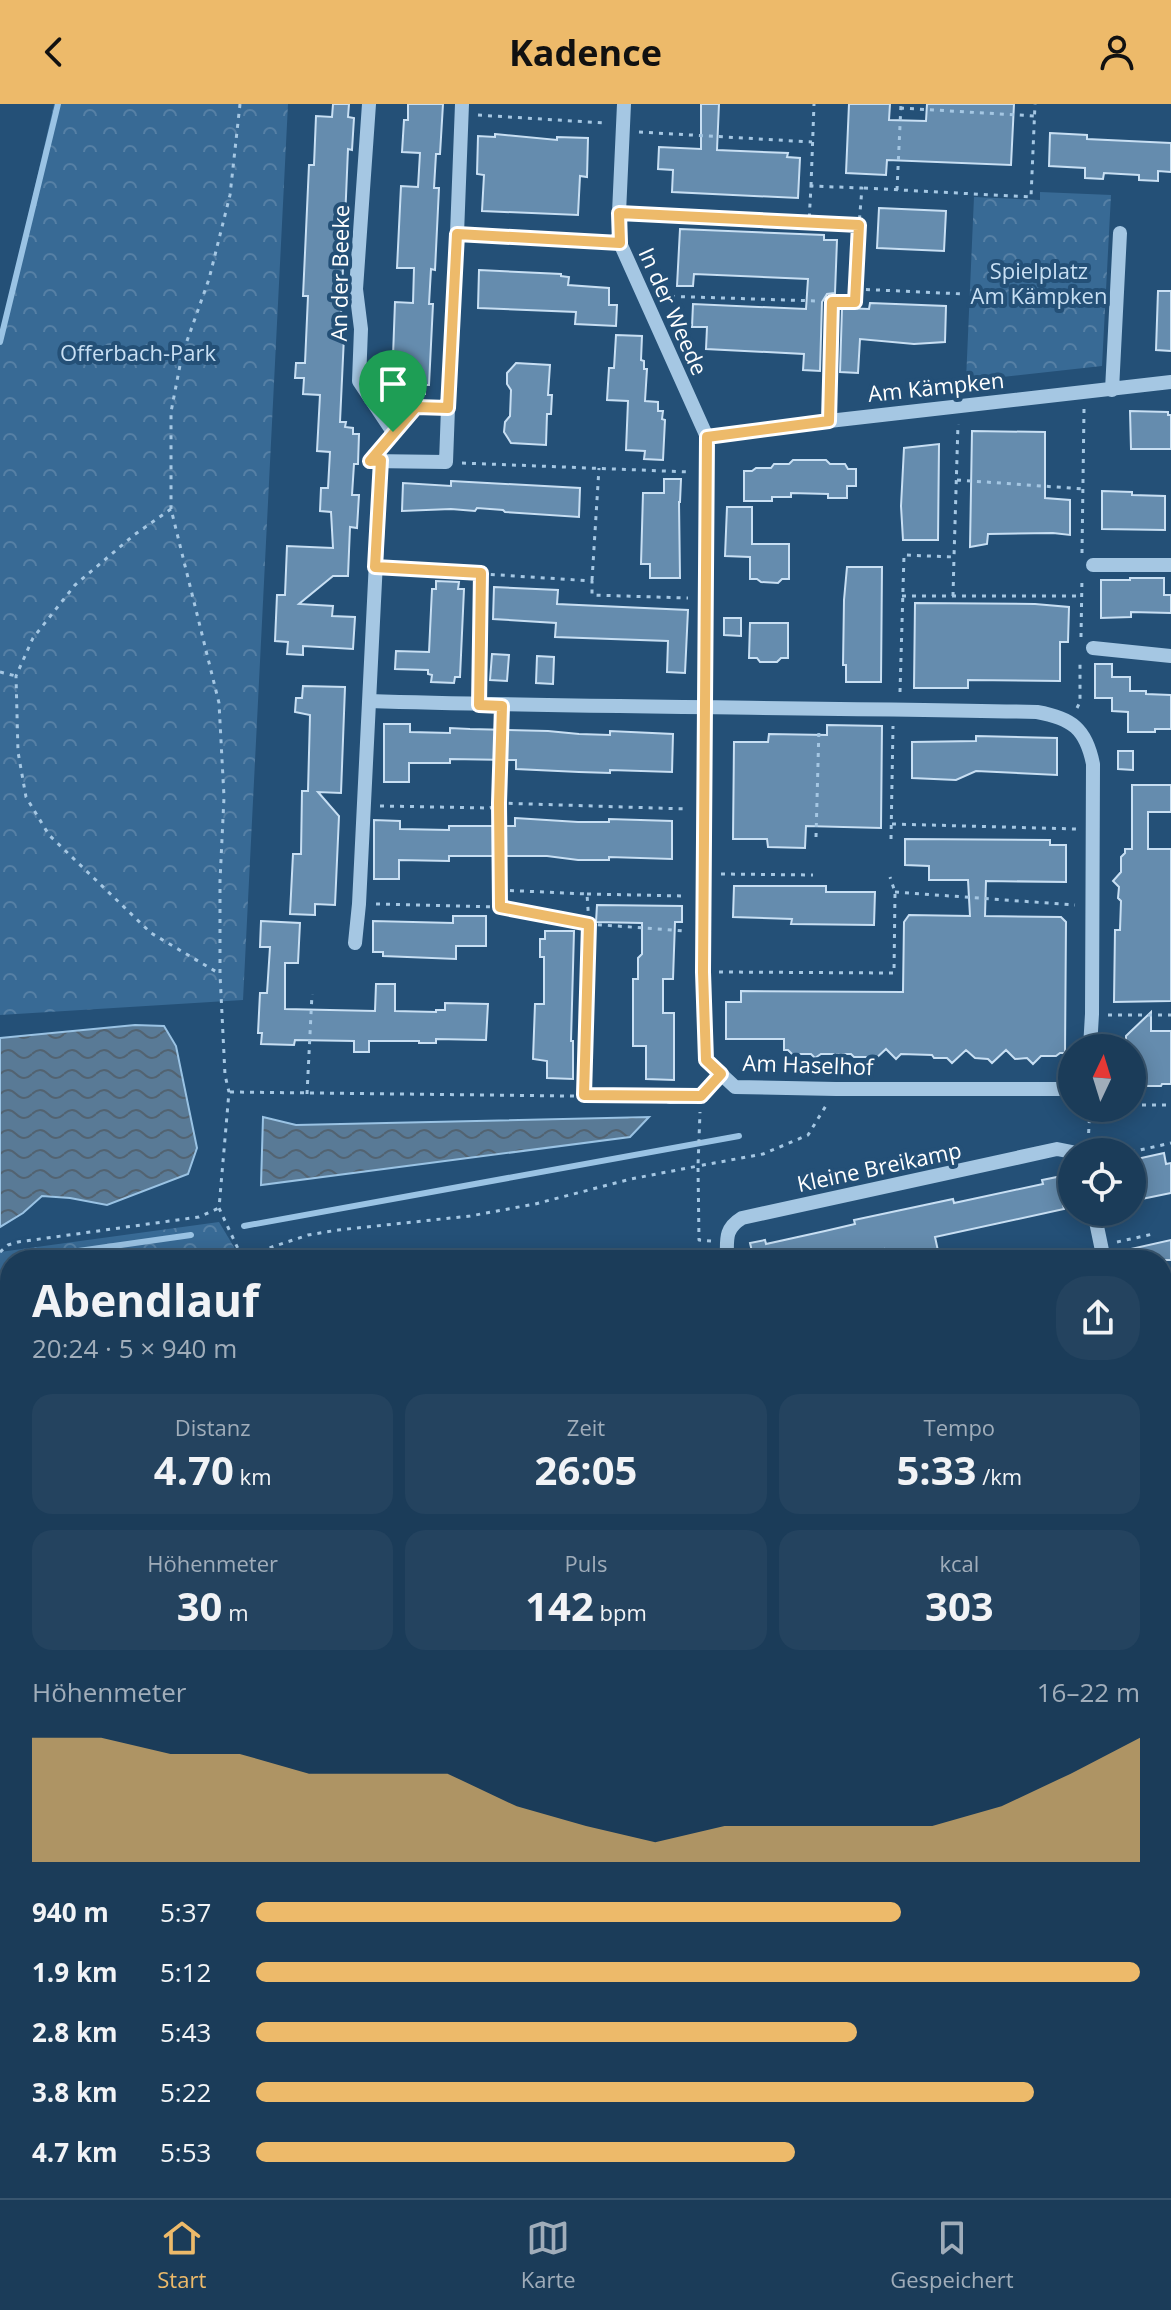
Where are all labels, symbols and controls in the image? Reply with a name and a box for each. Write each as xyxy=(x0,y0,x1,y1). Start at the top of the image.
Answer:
text: Kadence xyxy=(509,28,662,77)
icon: back xyxy=(32,30,76,74)
icon: person xyxy=(1095,30,1139,74)
street label: An der Beeke xyxy=(323,205,355,341)
street label: In der Weede xyxy=(632,242,716,380)
park label: Spielplatz Am Kämpken xyxy=(971,255,1107,310)
park label: Offerbach-Park xyxy=(60,337,216,367)
pin xyxy=(359,350,427,432)
icon: arrive xyxy=(371,362,415,406)
street label: Am Kämpken xyxy=(866,364,1006,408)
north arrow xyxy=(1058,1034,1146,1122)
map controls xyxy=(1058,1034,1146,1226)
street label: Am Haselhof xyxy=(742,1047,876,1081)
street label: Kleine Breikamp xyxy=(794,1134,964,1198)
button: locate xyxy=(1058,1138,1146,1226)
text: Abendlauf xyxy=(32,1270,259,1330)
button: share xyxy=(1056,1276,1140,1360)
text: 20:24 · 5 × 940 m xyxy=(32,1330,237,1366)
text: Distanz xyxy=(175,1412,251,1442)
text: Zeit xyxy=(567,1412,605,1442)
text: Tempo xyxy=(924,1412,995,1442)
text: 4.70 xyxy=(154,1442,234,1497)
text: 26:05 xyxy=(535,1442,637,1497)
text: 5:33 xyxy=(896,1442,976,1497)
text: km xyxy=(234,1461,272,1491)
text: /km xyxy=(976,1461,1022,1491)
text: Höhenmeter xyxy=(147,1548,278,1578)
text: Puls xyxy=(565,1548,607,1578)
text: kcal xyxy=(939,1548,979,1578)
text: 30 xyxy=(177,1578,222,1633)
text: 142 xyxy=(525,1578,594,1633)
text: 303 xyxy=(925,1578,994,1633)
text: m xyxy=(222,1597,249,1627)
text: bpm xyxy=(594,1597,647,1627)
text: Höhenmeter xyxy=(32,1674,186,1710)
text: 16–22 m xyxy=(1037,1674,1140,1710)
text: 940 m xyxy=(32,1894,109,1930)
text: 5:37 xyxy=(160,1894,211,1930)
text: 1.9 km xyxy=(32,1954,118,1990)
text: 5:12 xyxy=(160,1954,211,1990)
text: 2.8 km xyxy=(32,2014,118,2050)
text: 5:43 xyxy=(160,2014,211,2050)
text: 3.8 km xyxy=(32,2074,118,2110)
text: 5:22 xyxy=(160,2074,211,2110)
text: 4.7 km xyxy=(32,2134,118,2170)
text: 5:53 xyxy=(160,2134,211,2170)
tab: Start xyxy=(157,2216,206,2294)
tab: Karte xyxy=(521,2216,576,2294)
tab: Gespeichert xyxy=(890,2216,1014,2294)

